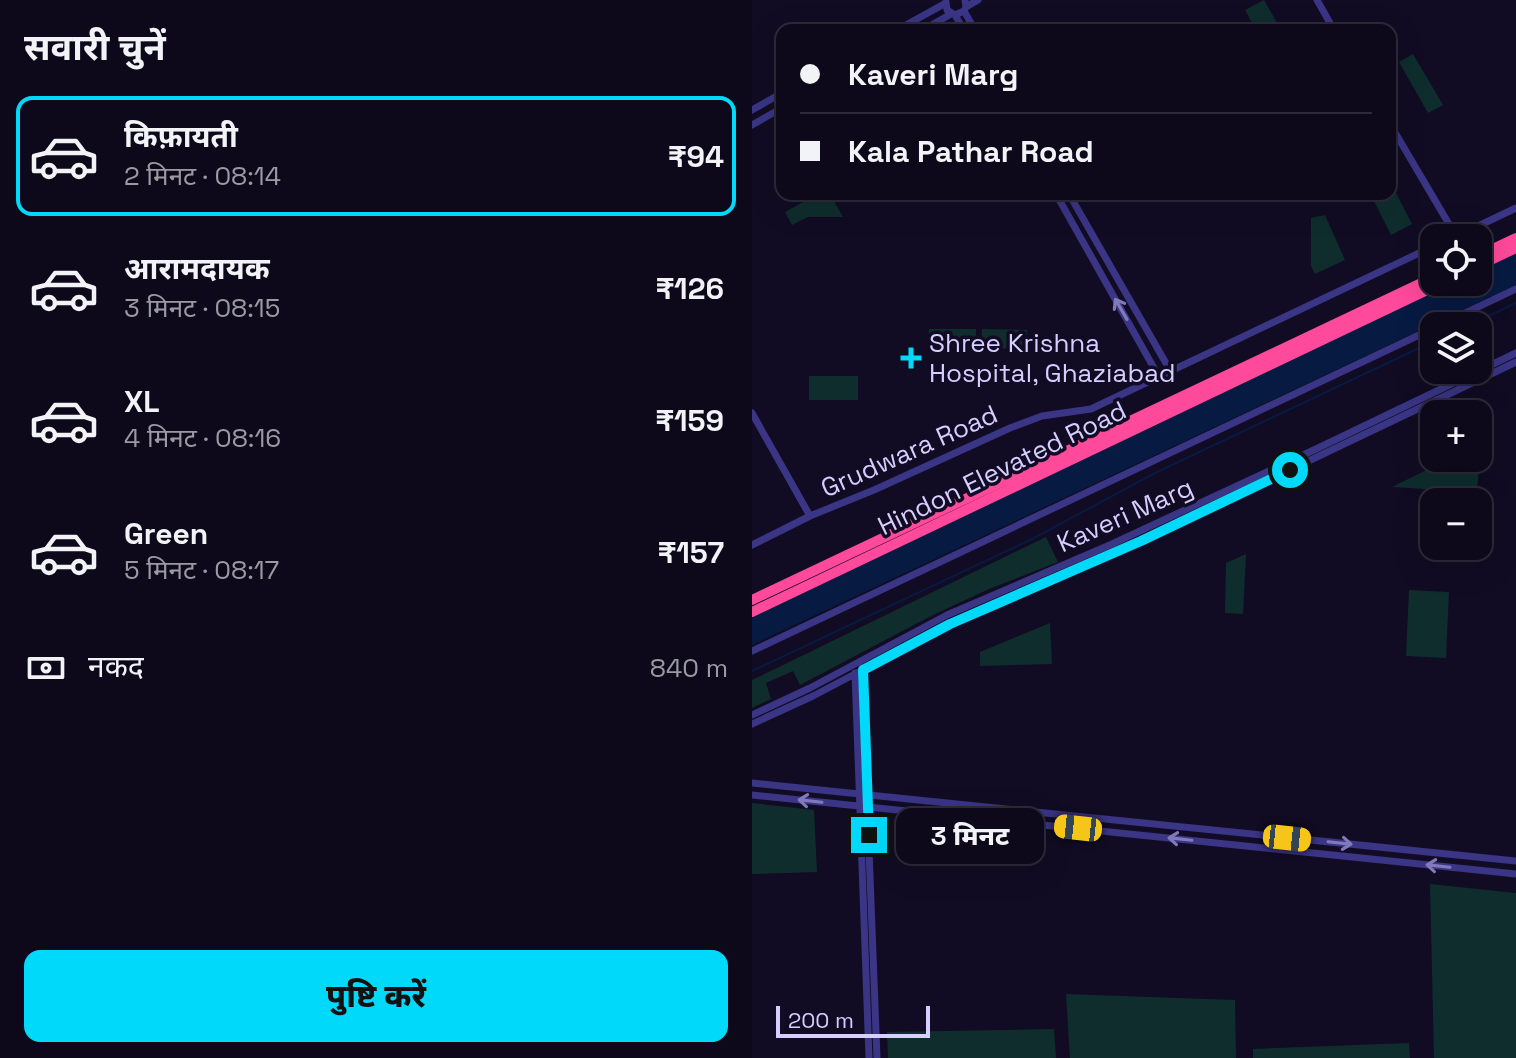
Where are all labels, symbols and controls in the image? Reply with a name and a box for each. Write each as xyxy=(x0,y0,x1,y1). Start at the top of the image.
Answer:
text: सवारी चुनें xyxy=(24,25,166,71)
text: Kaveri Marg xyxy=(848,55,1018,94)
text: किफ़ायती xyxy=(124,117,238,156)
icon: car xyxy=(28,120,100,192)
text: Kala Pathar Road xyxy=(848,132,1094,171)
text: ₹94 xyxy=(668,137,724,176)
text: 2 मिनट · 08:14 xyxy=(124,159,281,193)
map controls xyxy=(1420,224,1492,560)
button: locate xyxy=(1420,224,1492,296)
text: आरामदायक xyxy=(124,249,270,288)
icon: car xyxy=(28,252,100,324)
text: ₹126 xyxy=(655,269,724,308)
text: 3 मिनट · 08:15 xyxy=(124,291,280,325)
one-way arrow xyxy=(1113,298,1129,321)
button: layers xyxy=(1420,312,1492,384)
place label: Shree Krishna Hospital, Ghaziabad xyxy=(929,326,1176,390)
marker: Shree Krishna Hospital, Ghaziabad xyxy=(900,347,922,369)
text: XL xyxy=(124,382,160,421)
icon: car xyxy=(28,384,100,456)
street label: Hindon Elevated Road xyxy=(872,393,1132,543)
street label: Grudwara Road xyxy=(815,397,1003,505)
button: + xyxy=(1420,400,1492,472)
text: ₹159 xyxy=(655,401,724,440)
text: 4 मिनट · 08:16 xyxy=(124,421,281,455)
route start xyxy=(1272,452,1308,488)
street label: Kaveri Marg xyxy=(1052,470,1198,560)
button: − xyxy=(1420,488,1492,560)
text: Green xyxy=(124,514,208,553)
icon: car xyxy=(28,516,100,588)
text: ₹157 xyxy=(658,533,724,572)
text: 5 मिनट · 08:17 xyxy=(124,553,279,587)
icon: cash xyxy=(24,646,68,690)
text: नकद xyxy=(88,647,144,686)
text: 840 m xyxy=(650,651,728,685)
one-way arrow xyxy=(797,793,824,808)
callout: 3 मिनट xyxy=(897,807,1045,863)
car xyxy=(1053,814,1103,842)
route end xyxy=(851,817,887,853)
text: 3 मिनट xyxy=(931,819,1009,853)
car xyxy=(1262,824,1312,852)
one-way arrow xyxy=(1167,831,1194,846)
one-way arrow xyxy=(1326,836,1353,851)
one-way arrow xyxy=(1425,858,1452,873)
button: पुष्टि करें xyxy=(24,950,728,1042)
scale bar xyxy=(776,1002,930,1038)
text: 200 m xyxy=(788,1006,854,1034)

